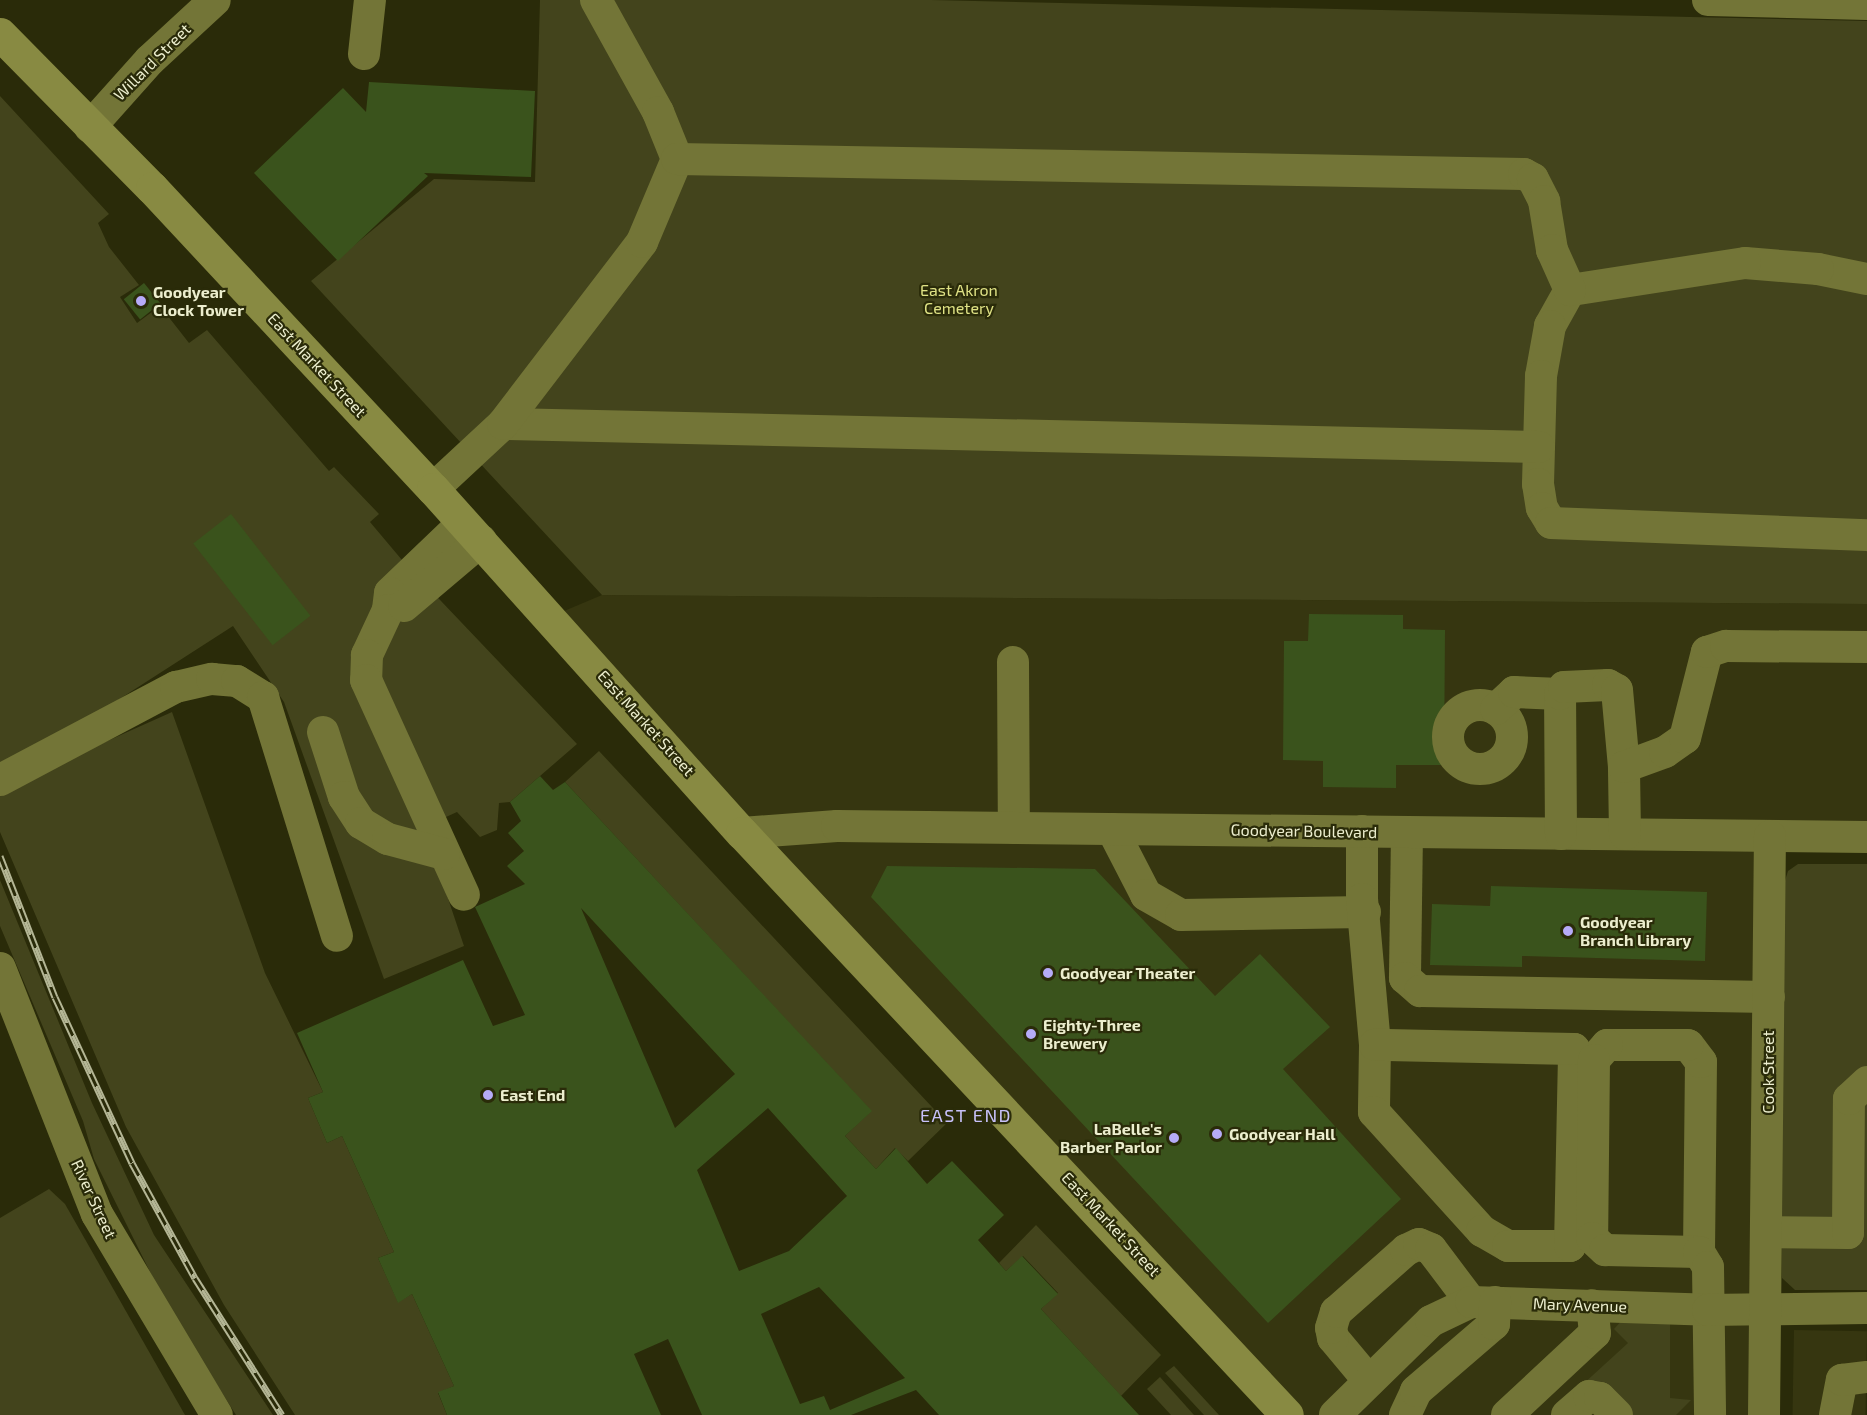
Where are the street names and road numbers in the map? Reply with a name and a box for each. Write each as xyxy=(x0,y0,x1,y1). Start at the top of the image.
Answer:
street label: Willard Street xyxy=(110,20,194,104)
street label: East Market Street xyxy=(264,309,370,421)
street label: East Market Street xyxy=(594,666,698,780)
street label: Goodyear Boulevard xyxy=(1230,820,1378,842)
street label: Cook Street xyxy=(1758,1030,1778,1114)
street label: River Street xyxy=(67,1156,121,1242)
street label: East Market Street xyxy=(1058,1168,1164,1280)
street label: Mary Avenue xyxy=(1532,1294,1628,1316)

